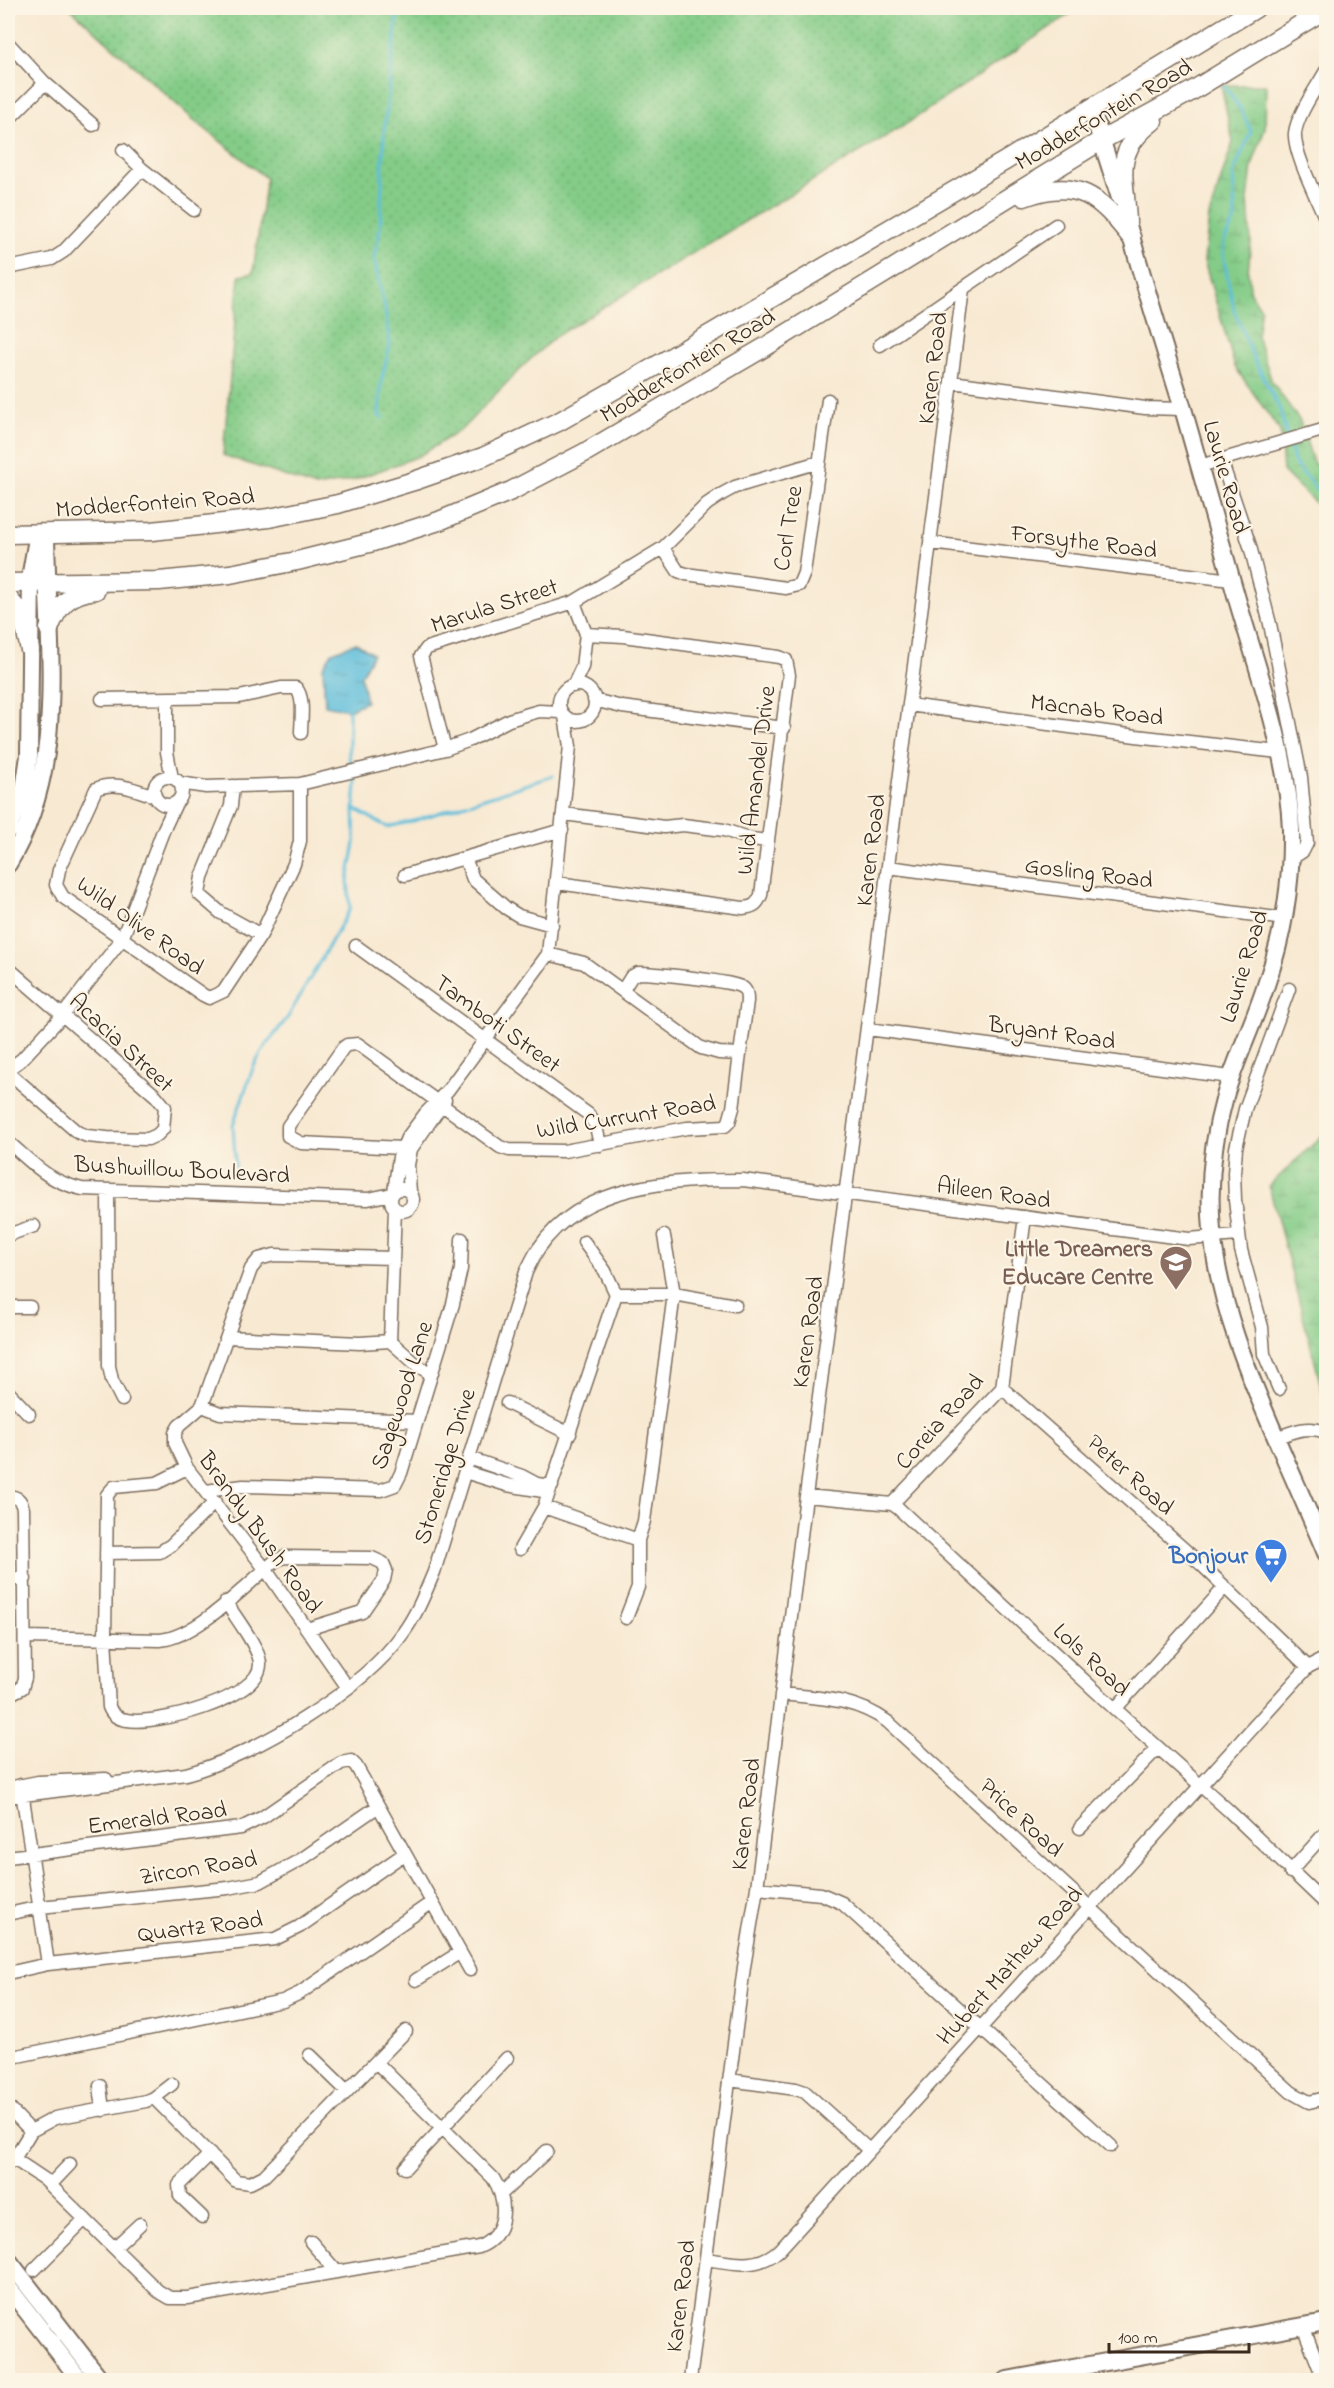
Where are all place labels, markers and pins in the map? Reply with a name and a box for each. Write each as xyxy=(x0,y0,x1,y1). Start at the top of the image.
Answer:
place label: Little Dreamers Educare Centre xyxy=(1001,1233,1154,1296)
school or university icon: Little Dreamers Educare Centre xyxy=(1158,1244,1194,1291)
supermarket icon: Bonjour xyxy=(1253,1537,1289,1584)
place label: Bonjour xyxy=(1168,1540,1249,1575)

